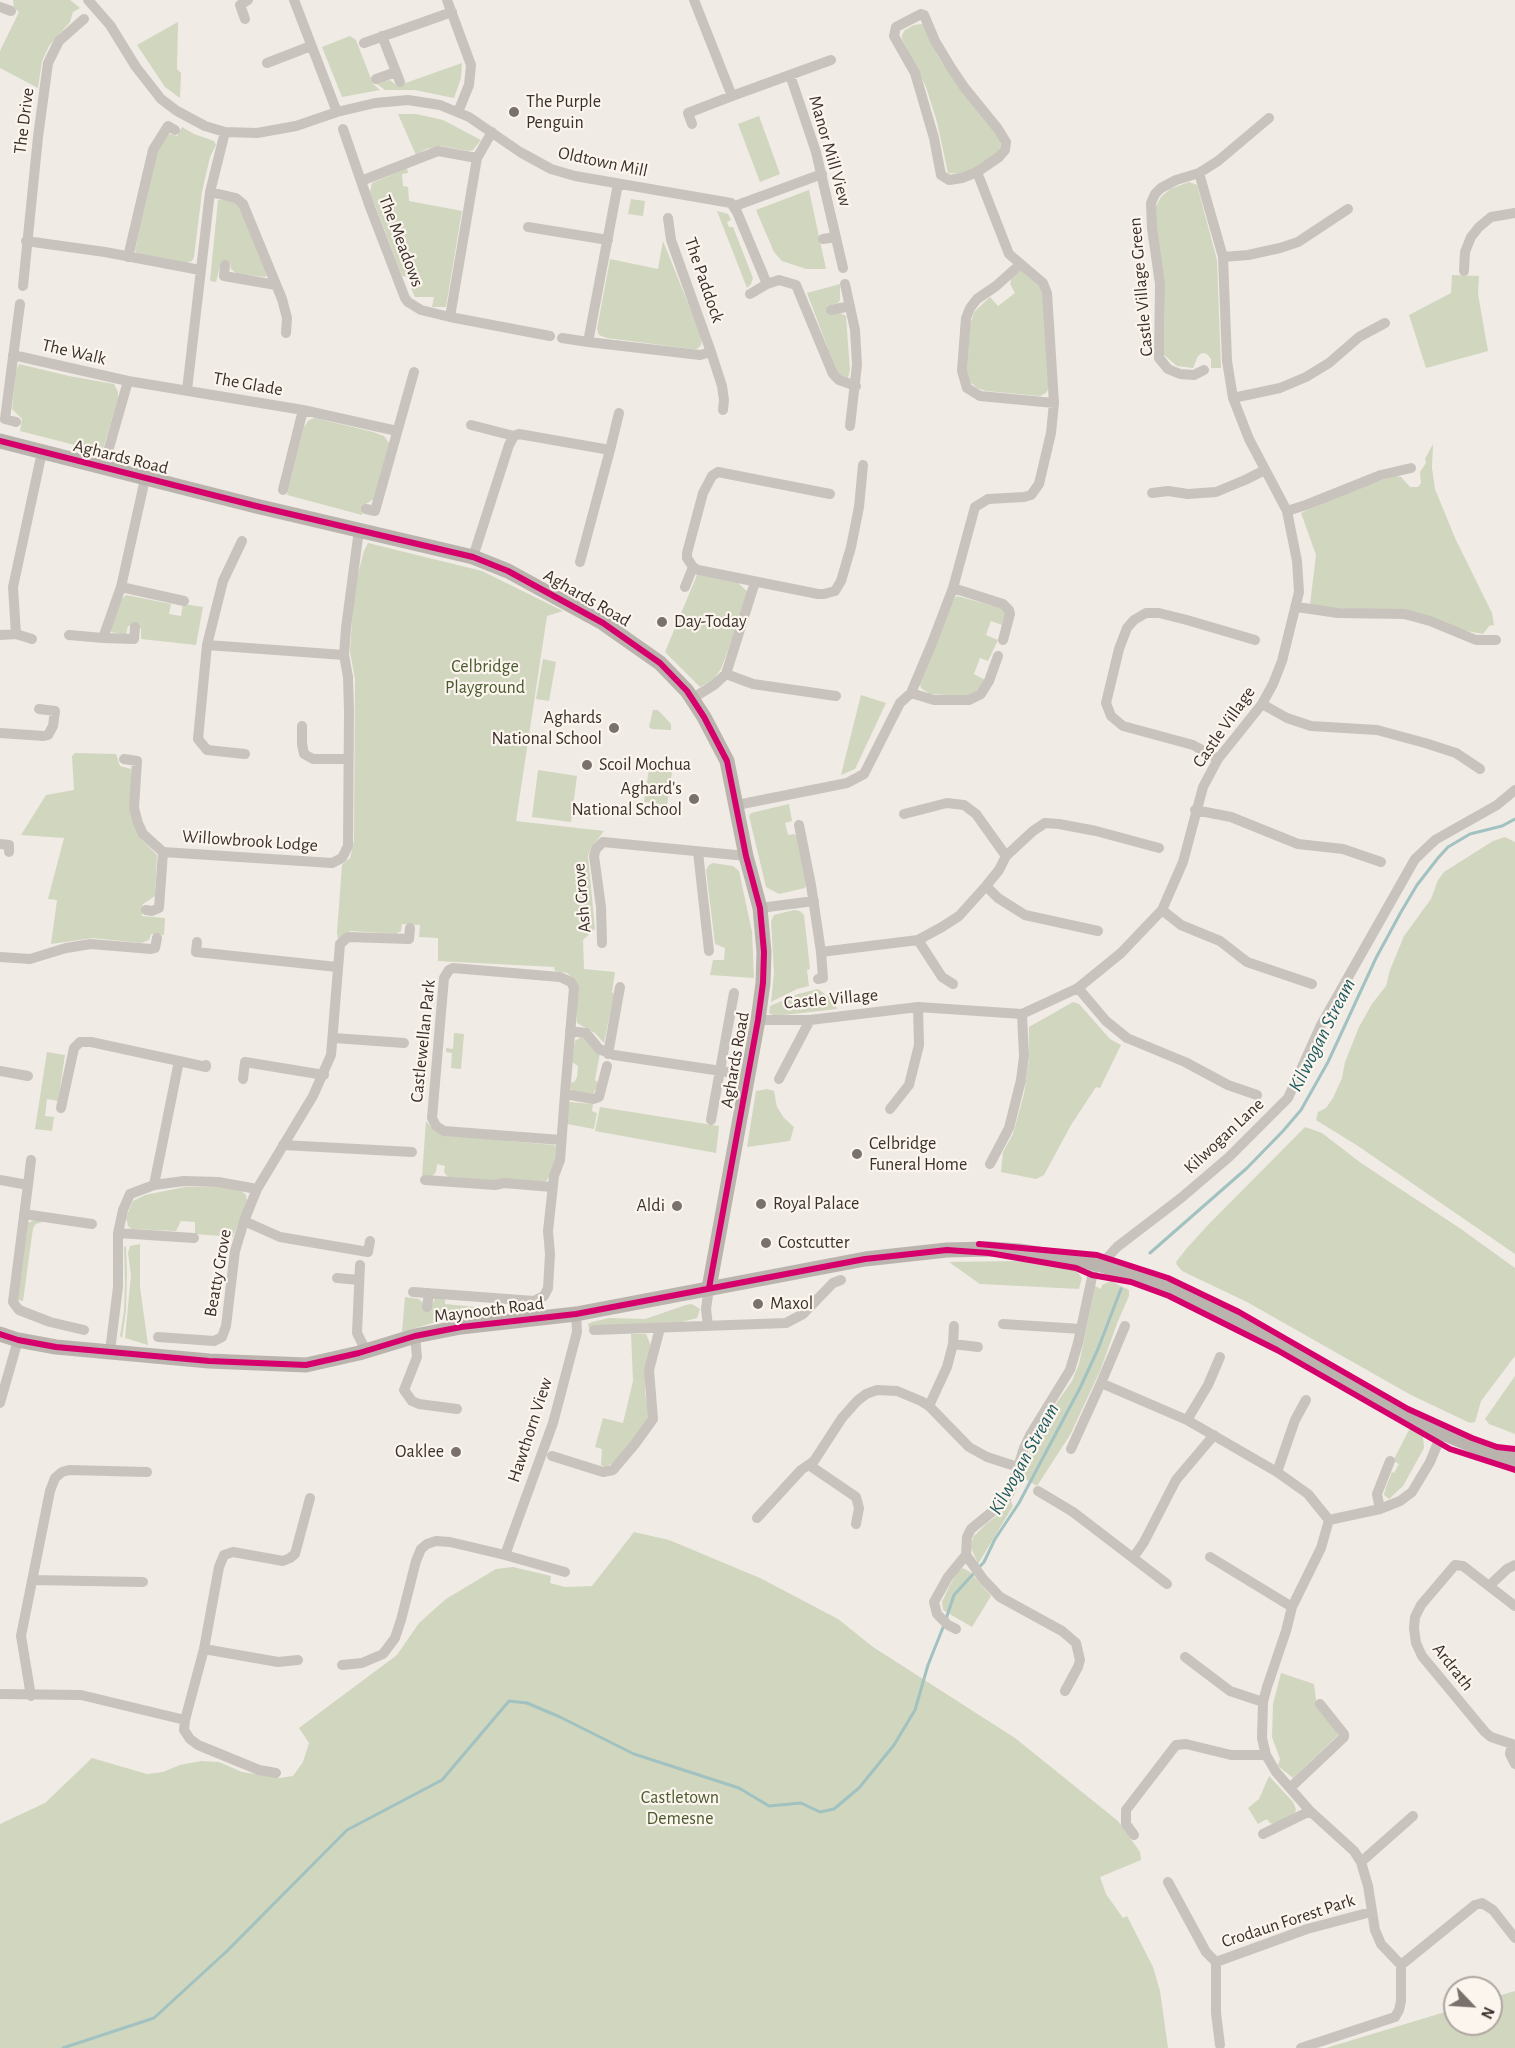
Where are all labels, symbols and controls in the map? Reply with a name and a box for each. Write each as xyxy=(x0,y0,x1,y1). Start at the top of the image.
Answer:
street label: The Drive xyxy=(9,87,39,155)
place label: The Purple Penguin xyxy=(526,91,601,134)
street label: Manor Mill View xyxy=(804,93,856,209)
marker: The Purple Penguin xyxy=(507,105,521,119)
street label: Oldtown Mill xyxy=(556,142,650,182)
street label: The Meadows xyxy=(374,192,428,290)
street label: Castle Village Green xyxy=(1124,216,1158,358)
street label: The Paddock xyxy=(679,234,729,326)
street label: The Walk xyxy=(40,334,108,370)
street label: The Glade xyxy=(212,367,284,401)
street label: Aghards Road xyxy=(71,435,171,479)
street label: Aghards Road xyxy=(540,564,634,632)
place label: Day-Today xyxy=(674,611,747,633)
marker: Day-Today xyxy=(655,615,669,629)
park label: Celbridge Playground xyxy=(445,656,525,698)
street label: Castle Village xyxy=(1188,682,1260,772)
place label: Aghards National School xyxy=(491,707,602,750)
marker: Aghards National School xyxy=(607,721,621,735)
place label: Scoil Mochua xyxy=(599,754,691,776)
marker: Scoil Mochua xyxy=(580,758,594,772)
place label: Aghard's National School xyxy=(571,778,682,820)
marker: Aghard's National School xyxy=(687,792,701,806)
street label: Willowbrook Lodge xyxy=(181,825,319,857)
street label: Ash Grove xyxy=(568,862,596,934)
water label: Kilwogan Stream xyxy=(1283,974,1361,1096)
street label: Castlewellan Park xyxy=(406,979,440,1103)
street label: Castle Village xyxy=(783,984,879,1014)
street label: Aghards Road xyxy=(716,1010,754,1110)
street label: Kilwogan Lane xyxy=(1180,1093,1268,1179)
place label: Celbridge Funeral Home xyxy=(869,1133,967,1176)
marker: Celbridge Funeral Home xyxy=(850,1147,864,1161)
place label: Royal Palace xyxy=(773,1193,859,1215)
place label: Aldi xyxy=(636,1195,665,1217)
marker: Royal Palace xyxy=(754,1197,768,1211)
marker: Aldi xyxy=(670,1199,684,1213)
street label: Beatty Grove xyxy=(200,1227,236,1319)
place label: Costcutter xyxy=(778,1232,849,1254)
marker: Costcutter xyxy=(759,1236,773,1250)
street label: Maynooth Road xyxy=(433,1293,545,1327)
place label: Maxol xyxy=(770,1293,813,1315)
marker: Maxol xyxy=(751,1297,765,1311)
street label: Hawthorn View xyxy=(503,1375,557,1485)
water label: Kilwogan Stream xyxy=(983,1399,1065,1519)
place label: Oaklee xyxy=(395,1441,444,1463)
marker: Oaklee xyxy=(449,1445,463,1459)
street label: Ardrath xyxy=(1428,1639,1478,1695)
park label: Castletown Demesne xyxy=(641,1787,719,1830)
street label: Crodaun Forest Park xyxy=(1219,1889,1357,1953)
north arrow xyxy=(1443,1976,1503,2036)
text: N xyxy=(1478,2004,1497,2021)

